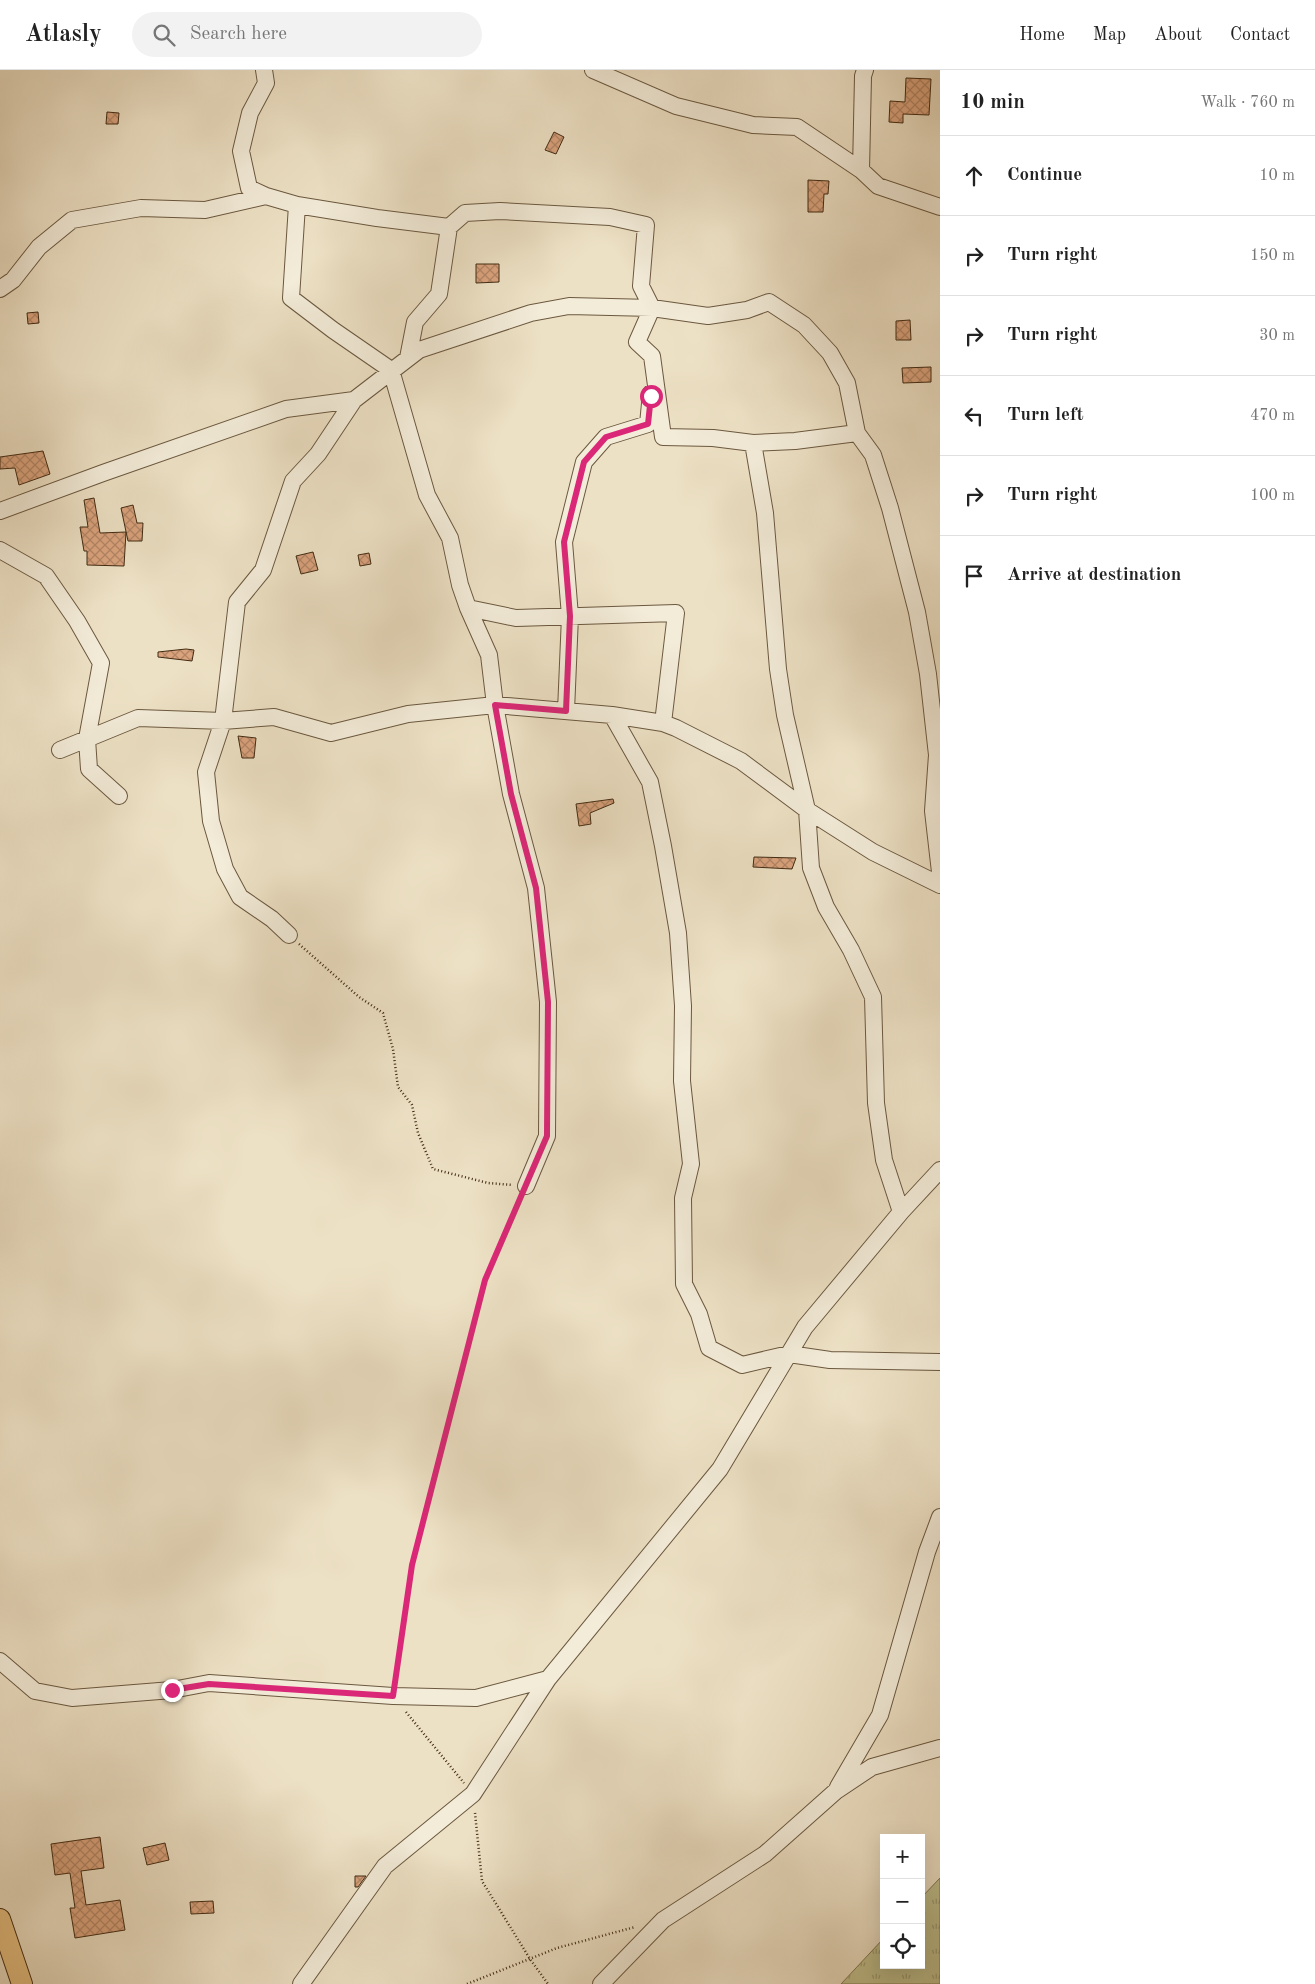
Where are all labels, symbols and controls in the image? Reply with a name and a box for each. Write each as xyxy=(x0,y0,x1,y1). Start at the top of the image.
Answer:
search box xyxy=(132,12,482,57)
icon: search xyxy=(150,21,178,49)
text: Atlasly xyxy=(25,23,102,47)
text: Search here xyxy=(190,25,287,44)
text: Home xyxy=(1019,26,1065,44)
text: Map xyxy=(1093,26,1126,44)
text: About xyxy=(1154,26,1202,44)
text: Contact xyxy=(1230,26,1290,44)
text: 10 min xyxy=(960,92,1025,113)
text: Walk · 760 m xyxy=(1200,95,1295,111)
icon: ahead xyxy=(960,162,988,190)
text: Continue xyxy=(1007,166,1082,185)
text: 10 m xyxy=(1259,168,1295,184)
icon: right xyxy=(960,242,988,270)
text: Turn right xyxy=(1007,246,1097,265)
text: 150 m xyxy=(1250,248,1295,264)
icon: right xyxy=(960,322,988,350)
text: Turn right xyxy=(1007,326,1097,345)
text: 30 m xyxy=(1259,328,1295,344)
route start xyxy=(640,385,663,408)
icon: left xyxy=(960,402,988,430)
text: Turn left xyxy=(1007,406,1084,425)
text: 470 m xyxy=(1250,408,1295,424)
icon: right xyxy=(960,482,988,510)
text: Turn right xyxy=(1007,486,1097,505)
text: 100 m xyxy=(1250,488,1295,504)
icon: arrive xyxy=(960,562,988,590)
text: Arrive at destination xyxy=(1007,566,1181,585)
route end xyxy=(161,1679,184,1702)
map controls xyxy=(880,1834,925,1969)
button: + xyxy=(880,1834,925,1879)
button: − xyxy=(880,1879,925,1924)
button: locate xyxy=(880,1924,925,1969)

